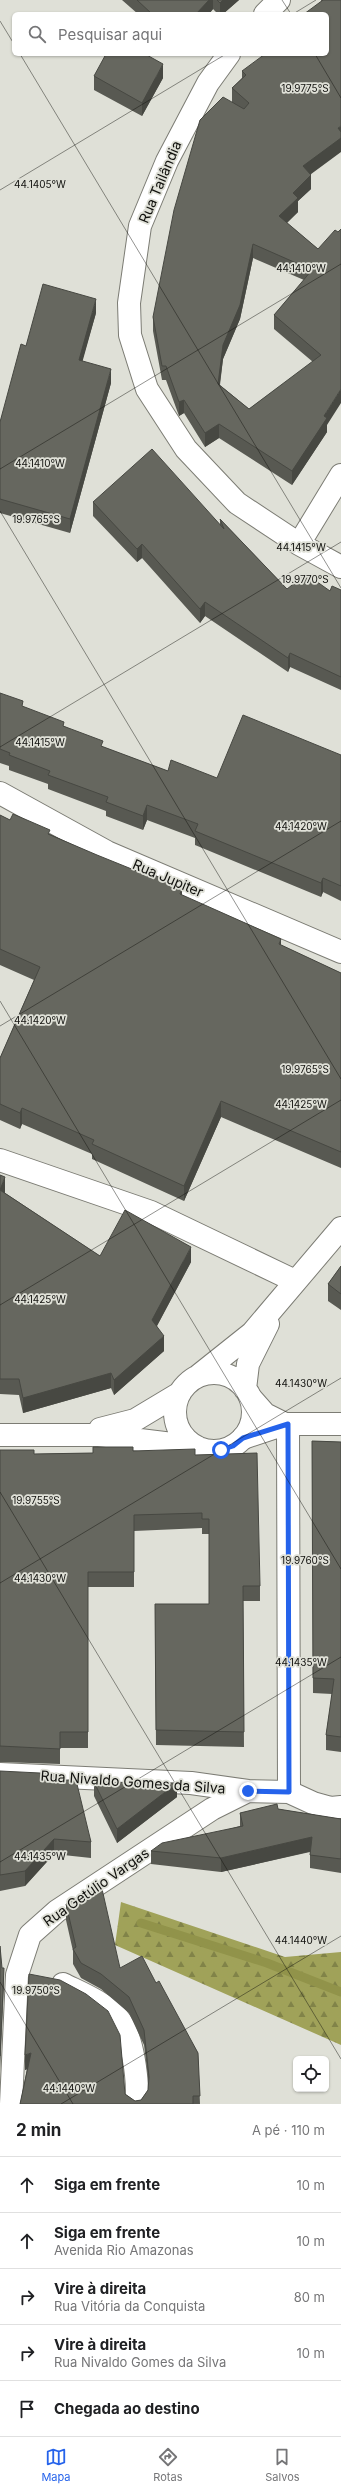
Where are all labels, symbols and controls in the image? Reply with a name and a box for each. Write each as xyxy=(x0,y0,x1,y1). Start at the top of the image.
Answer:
search box xyxy=(12,12,329,56)
icon: search xyxy=(26,23,48,45)
text: Pesquisar aqui xyxy=(58,25,162,44)
text: 19.9775°S xyxy=(281,82,329,94)
street label: Rua Tailândia xyxy=(135,138,184,225)
text: 44.1405°W xyxy=(14,178,66,190)
text: 44.1410°W xyxy=(276,262,326,274)
text: 44.1410°W xyxy=(15,457,65,469)
text: 19.9765°S xyxy=(12,513,60,525)
text: 44.1415°W xyxy=(276,541,326,553)
text: 19.9770°S xyxy=(281,573,329,585)
text: 44.1415°W xyxy=(15,736,65,748)
text: 44.1420°W xyxy=(275,820,327,832)
street label: Rua Jupiter xyxy=(130,855,206,900)
text: 44.1420°W xyxy=(14,1014,66,1026)
text: 19.9765°S xyxy=(281,1063,329,1075)
text: 44.1425°W xyxy=(275,1098,327,1110)
text: 44.1425°W xyxy=(14,1293,66,1305)
text: 44.1430°W xyxy=(275,1377,327,1389)
route start xyxy=(212,1441,230,1459)
text: 19.9755°S xyxy=(12,1494,60,1506)
text: 19.9760°S xyxy=(281,1554,329,1566)
text: 44.1430°W xyxy=(14,1572,66,1584)
text: 44.1435°W xyxy=(275,1656,327,1668)
street label: Rua Nivaldo Gomes da Silva xyxy=(40,1767,226,1796)
route end xyxy=(239,1782,257,1800)
street label: Rua Getúlio Vargas xyxy=(39,1844,152,1930)
text: 44.1435°W xyxy=(14,1850,66,1862)
text: 44.1440°W xyxy=(275,1934,327,1946)
text: 19.9750°S xyxy=(12,1984,60,1996)
map controls xyxy=(293,2056,329,2092)
button: locate xyxy=(293,2056,329,2092)
text: 44.1440°W xyxy=(43,2082,95,2094)
text: 2 min xyxy=(16,2120,61,2140)
text: A pé · 110 m xyxy=(252,2122,325,2138)
icon: ahead xyxy=(16,2174,38,2196)
text: Siga em frente xyxy=(54,2175,160,2194)
text: 10 m xyxy=(296,2177,325,2193)
text: Siga em frente xyxy=(54,2223,160,2242)
icon: ahead xyxy=(16,2230,38,2252)
text: 10 m xyxy=(296,2233,325,2249)
text: Avenida Rio Amazonas xyxy=(54,2242,194,2258)
text: Vire à direita xyxy=(54,2279,146,2298)
icon: right xyxy=(16,2286,38,2308)
text: 80 m xyxy=(294,2289,325,2305)
text: Rua Vitória da Conquista xyxy=(54,2298,205,2314)
text: Vire à direita xyxy=(54,2335,146,2354)
icon: right xyxy=(16,2342,38,2364)
text: 10 m xyxy=(296,2345,325,2361)
text: Rua Nivaldo Gomes da Silva xyxy=(54,2354,226,2370)
icon: arrive xyxy=(16,2398,38,2420)
text: Chegada ao destino xyxy=(54,2399,200,2418)
tab: Mapa xyxy=(41,2446,71,2484)
tab: Rotas xyxy=(153,2446,182,2484)
tab: Salvos xyxy=(265,2446,300,2484)

